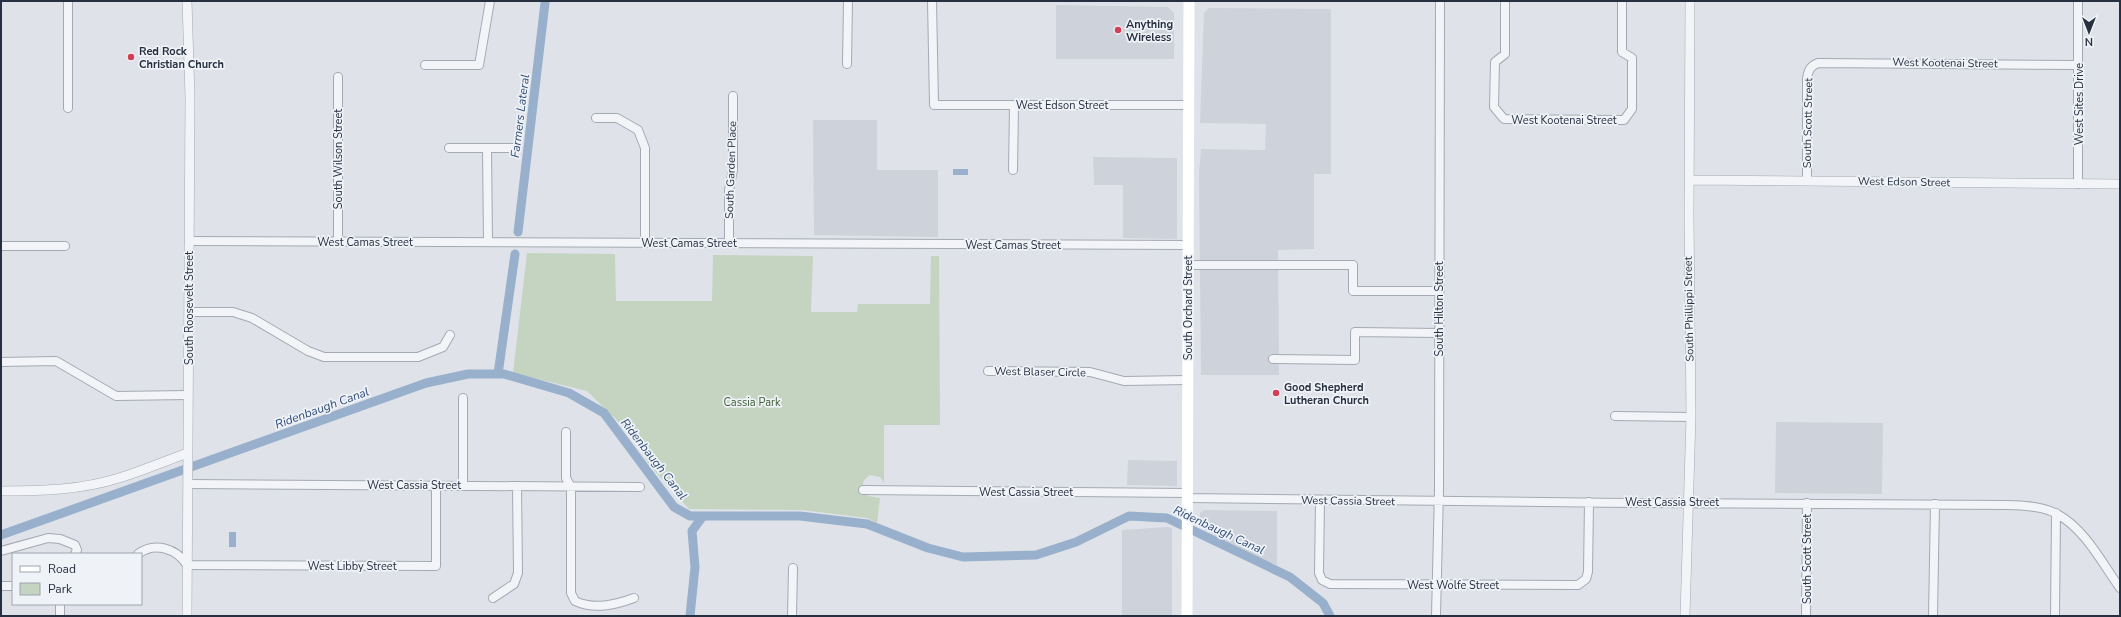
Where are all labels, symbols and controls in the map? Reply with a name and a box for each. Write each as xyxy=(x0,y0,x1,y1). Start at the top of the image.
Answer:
north arrow xyxy=(2069,12,2109,52)
place label: Anything Wireless xyxy=(1126,17,1173,45)
marker: Anything Wireless xyxy=(1113,25,1123,35)
text: N xyxy=(2085,34,2093,49)
place label: Red Rock Christian Church xyxy=(139,44,224,72)
marker: Red Rock Christian Church xyxy=(126,52,136,62)
street label: West Kootenai Street xyxy=(1892,55,1998,71)
street label: West Sites Drive xyxy=(2072,63,2087,145)
water label: Farmers Lateral xyxy=(507,73,533,159)
street label: South Scott Street xyxy=(1800,78,1816,168)
street label: West Edson Street xyxy=(1016,98,1108,113)
street label: South Wilson Street xyxy=(331,109,346,209)
street label: West Kootenai Street xyxy=(1511,113,1617,128)
street label: South Garden Place xyxy=(722,121,740,219)
street label: West Edson Street xyxy=(1858,174,1951,190)
street label: West Camas Street xyxy=(317,235,413,250)
street label: West Camas Street xyxy=(641,236,737,251)
street label: West Camas Street xyxy=(965,238,1061,253)
street label: South Roosevelt Street xyxy=(182,251,197,365)
street label: South Orchard Street xyxy=(1181,256,1196,360)
street label: South Phillippi Street xyxy=(1681,256,1697,362)
street label: South Hilton Street xyxy=(1432,261,1447,357)
street label: West Blaser Circle xyxy=(994,364,1086,380)
place label: Good Shepherd Lutheran Church xyxy=(1284,380,1369,408)
water label: Ridenbaugh Canal xyxy=(273,383,372,432)
marker: Good Shepherd Lutheran Church xyxy=(1271,388,1281,398)
park label: Cassia Park xyxy=(724,395,781,410)
water label: Ridenbaugh Canal xyxy=(617,415,691,503)
street label: West Cassia Street xyxy=(367,478,461,493)
street label: West Cassia Street xyxy=(979,485,1073,500)
street label: West Cassia Street xyxy=(1301,493,1395,509)
street label: West Cassia Street xyxy=(1625,495,1719,510)
water label: Ridenbaugh Canal xyxy=(1171,502,1268,558)
street label: South Scott Street xyxy=(1800,514,1815,604)
legend xyxy=(12,553,142,605)
street label: West Libby Street xyxy=(308,559,397,574)
text: Road xyxy=(48,561,76,577)
street label: West Wolfe Street xyxy=(1407,578,1499,593)
text: Park xyxy=(48,581,73,597)

